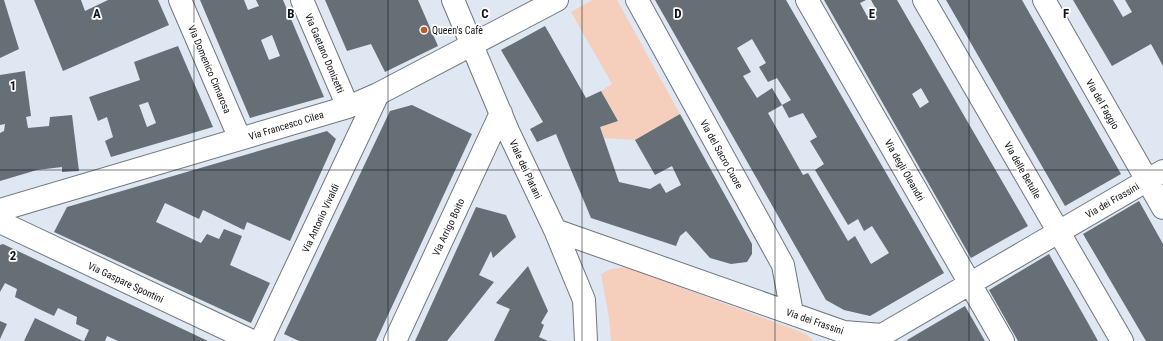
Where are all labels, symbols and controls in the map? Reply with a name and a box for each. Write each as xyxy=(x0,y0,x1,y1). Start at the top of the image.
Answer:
text: A xyxy=(93,6,101,21)
text: B xyxy=(287,6,295,21)
text: C xyxy=(481,6,489,21)
text: D xyxy=(674,6,682,21)
text: E xyxy=(869,6,876,21)
text: F xyxy=(1063,6,1069,21)
street label: Via Gaetano Donizetti xyxy=(303,12,346,95)
street label: Via Domenico Cimarosa xyxy=(186,24,233,115)
marker: Queen's Cafè xyxy=(419,25,429,35)
place label: Queen's Cafè xyxy=(432,25,483,36)
street label: Via del Faggio xyxy=(1084,77,1121,131)
text: 1 xyxy=(10,78,16,93)
street label: Via Francesco Cilea xyxy=(247,109,325,142)
street label: Via del Sacro Cuore xyxy=(698,118,745,191)
street label: Via degli Oleandri xyxy=(882,137,927,203)
street label: Viale dei Platani xyxy=(507,138,544,200)
street label: Via delle Betulle xyxy=(1002,140,1043,201)
street label: Via dei Frassini xyxy=(1083,181,1141,220)
street label: Via Antonio Vivaldi xyxy=(300,182,341,254)
street label: Via Arrigo Boito xyxy=(430,197,467,258)
text: 2 xyxy=(10,248,17,263)
street label: Via Gaspare Spontini xyxy=(86,260,165,305)
street label: Via dei Frassini xyxy=(785,306,845,336)

